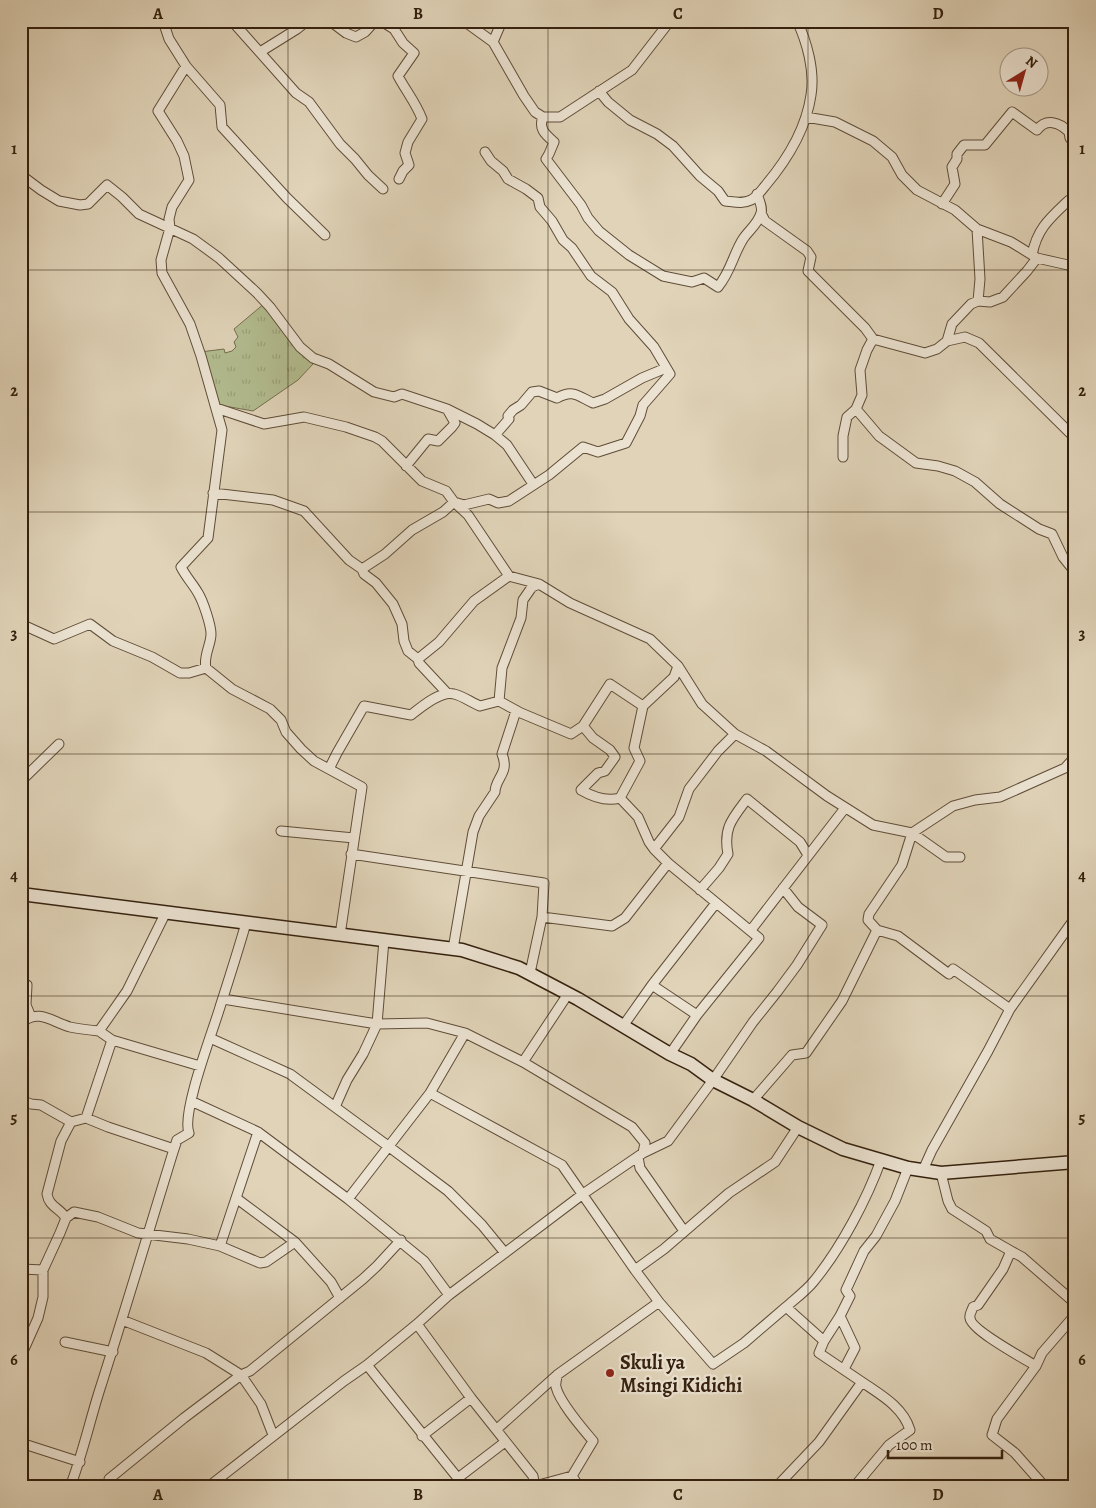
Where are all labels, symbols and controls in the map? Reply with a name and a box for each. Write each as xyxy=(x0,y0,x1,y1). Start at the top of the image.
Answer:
text: A xyxy=(152,3,164,25)
text: B xyxy=(413,3,423,25)
text: C xyxy=(673,3,683,25)
text: D xyxy=(932,3,944,25)
north arrow xyxy=(998,48,1048,98)
text: N xyxy=(1022,51,1041,73)
text: 1 xyxy=(11,138,17,160)
text: 1 xyxy=(1079,138,1085,160)
text: 2 xyxy=(10,380,18,402)
text: 2 xyxy=(1078,380,1086,402)
text: 3 xyxy=(11,623,18,645)
text: 3 xyxy=(1079,623,1086,645)
text: 4 xyxy=(10,865,18,887)
text: 4 xyxy=(1078,865,1086,887)
text: 5 xyxy=(11,1107,18,1129)
text: 5 xyxy=(1079,1107,1086,1129)
text: 6 xyxy=(10,1349,18,1371)
place label: Skuli ya Msingi Kidichi xyxy=(620,1349,742,1399)
text: 6 xyxy=(1078,1349,1086,1371)
marker: Skuli ya Msingi Kidichi xyxy=(604,1367,616,1379)
scale bar xyxy=(888,1428,1002,1460)
text: 100 m xyxy=(896,1435,933,1455)
text: A xyxy=(152,1484,164,1506)
text: B xyxy=(413,1484,423,1506)
text: C xyxy=(673,1484,683,1506)
text: D xyxy=(932,1484,944,1506)

